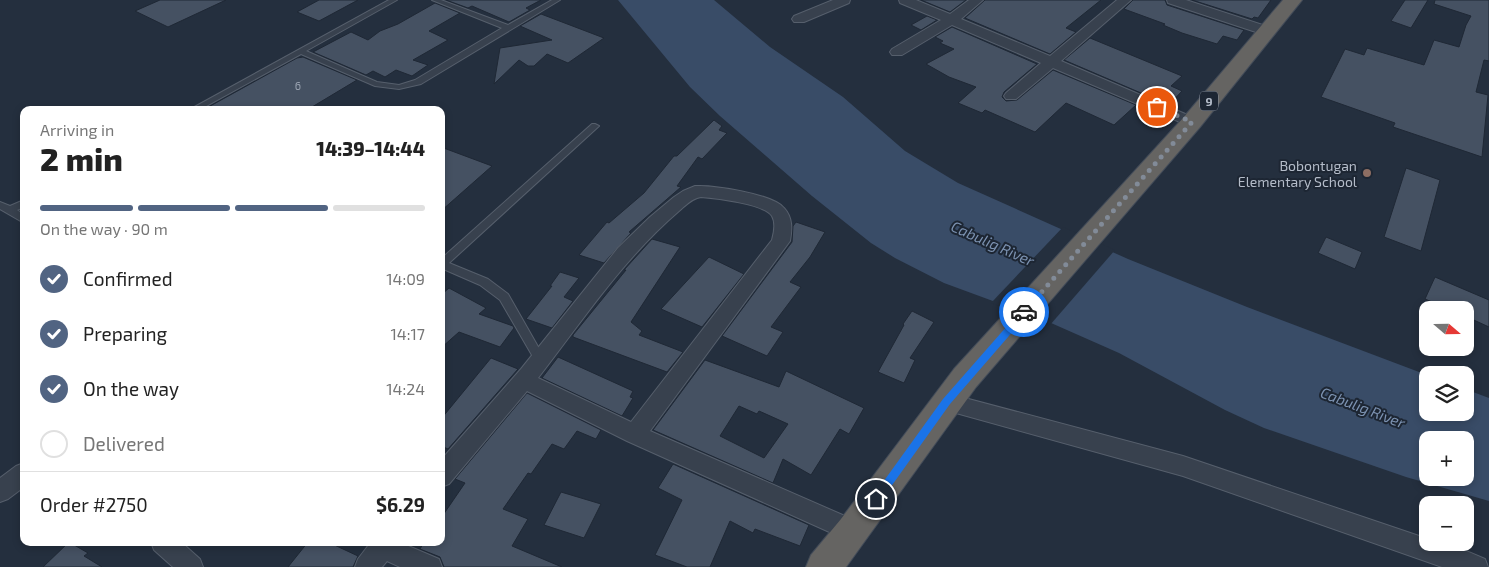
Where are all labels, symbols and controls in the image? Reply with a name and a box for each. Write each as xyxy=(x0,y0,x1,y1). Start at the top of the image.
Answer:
house number: 6 xyxy=(295,79,301,92)
pin xyxy=(1136,86,1178,128)
road number: 9 xyxy=(1200,92,1218,110)
icon: bag xyxy=(1143,93,1171,121)
text: Arriving in xyxy=(40,120,114,139)
text: 14:39–14:44 xyxy=(316,137,425,160)
text: 2 min xyxy=(40,139,123,177)
place label: Bobontugan Elementary School xyxy=(1238,157,1358,190)
marker: Bobontugan Elementary School xyxy=(1361,167,1373,179)
water label: Cabulig River xyxy=(949,217,1038,270)
text: On the way · 90 m xyxy=(40,219,168,238)
icon: check xyxy=(40,265,68,293)
text: Confirmed xyxy=(83,267,173,290)
text: 14:09 xyxy=(386,269,425,288)
courier xyxy=(999,287,1049,337)
icon: car xyxy=(1010,298,1038,326)
north arrow xyxy=(1419,301,1474,356)
map controls xyxy=(1419,301,1474,551)
icon: check xyxy=(40,320,68,348)
text: Preparing xyxy=(83,322,167,345)
text: 14:17 xyxy=(390,324,425,343)
button: layers xyxy=(1419,366,1474,421)
icon: check xyxy=(40,375,68,403)
text: On the way xyxy=(83,377,179,400)
text: 14:24 xyxy=(386,379,425,398)
water label: Cabulig River xyxy=(1318,383,1409,432)
button: + xyxy=(1419,431,1474,486)
text: Delivered xyxy=(83,432,165,455)
pin xyxy=(855,478,897,520)
icon: home xyxy=(862,485,890,513)
text: Order #2750 xyxy=(40,493,148,516)
text: $6.29 xyxy=(376,493,425,516)
button: − xyxy=(1419,496,1474,551)

